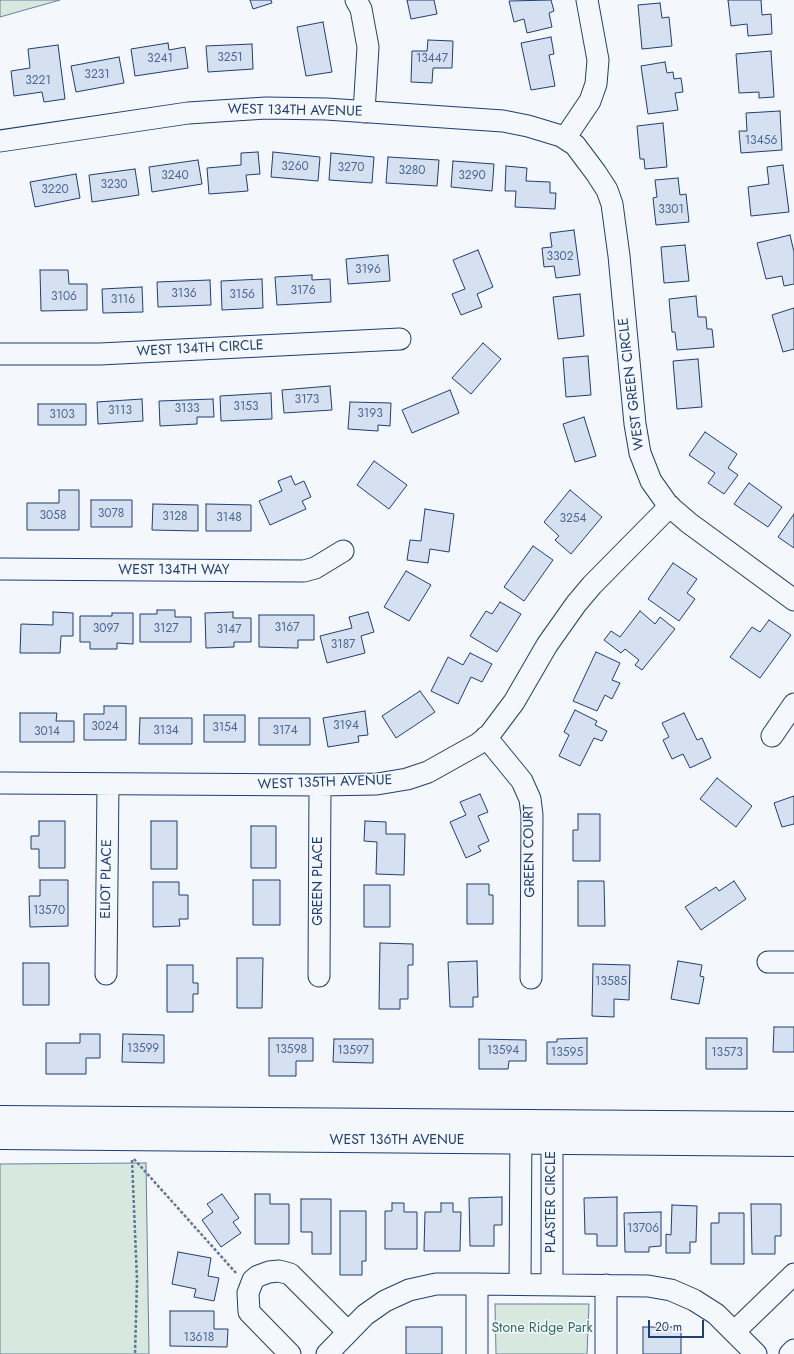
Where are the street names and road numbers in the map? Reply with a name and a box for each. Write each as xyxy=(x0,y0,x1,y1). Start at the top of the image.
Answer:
street label: WEST 134TH AVENUE xyxy=(227,101,363,121)
street label: WEST GREEN CIRCLE xyxy=(616,317,648,451)
street label: WEST 134TH CIRCLE xyxy=(136,337,264,361)
street label: WEST 134TH WAY xyxy=(118,563,230,579)
street label: WEST 135TH AVENUE xyxy=(257,772,393,794)
street label: GREEN COURT xyxy=(521,804,539,898)
street label: GREEN PLACE xyxy=(311,836,327,926)
street label: ELIOT PLACE xyxy=(98,839,116,919)
street label: WEST 136TH AVENUE xyxy=(330,1133,464,1149)
street label: PLASTER CIRCLE xyxy=(544,1151,560,1253)

